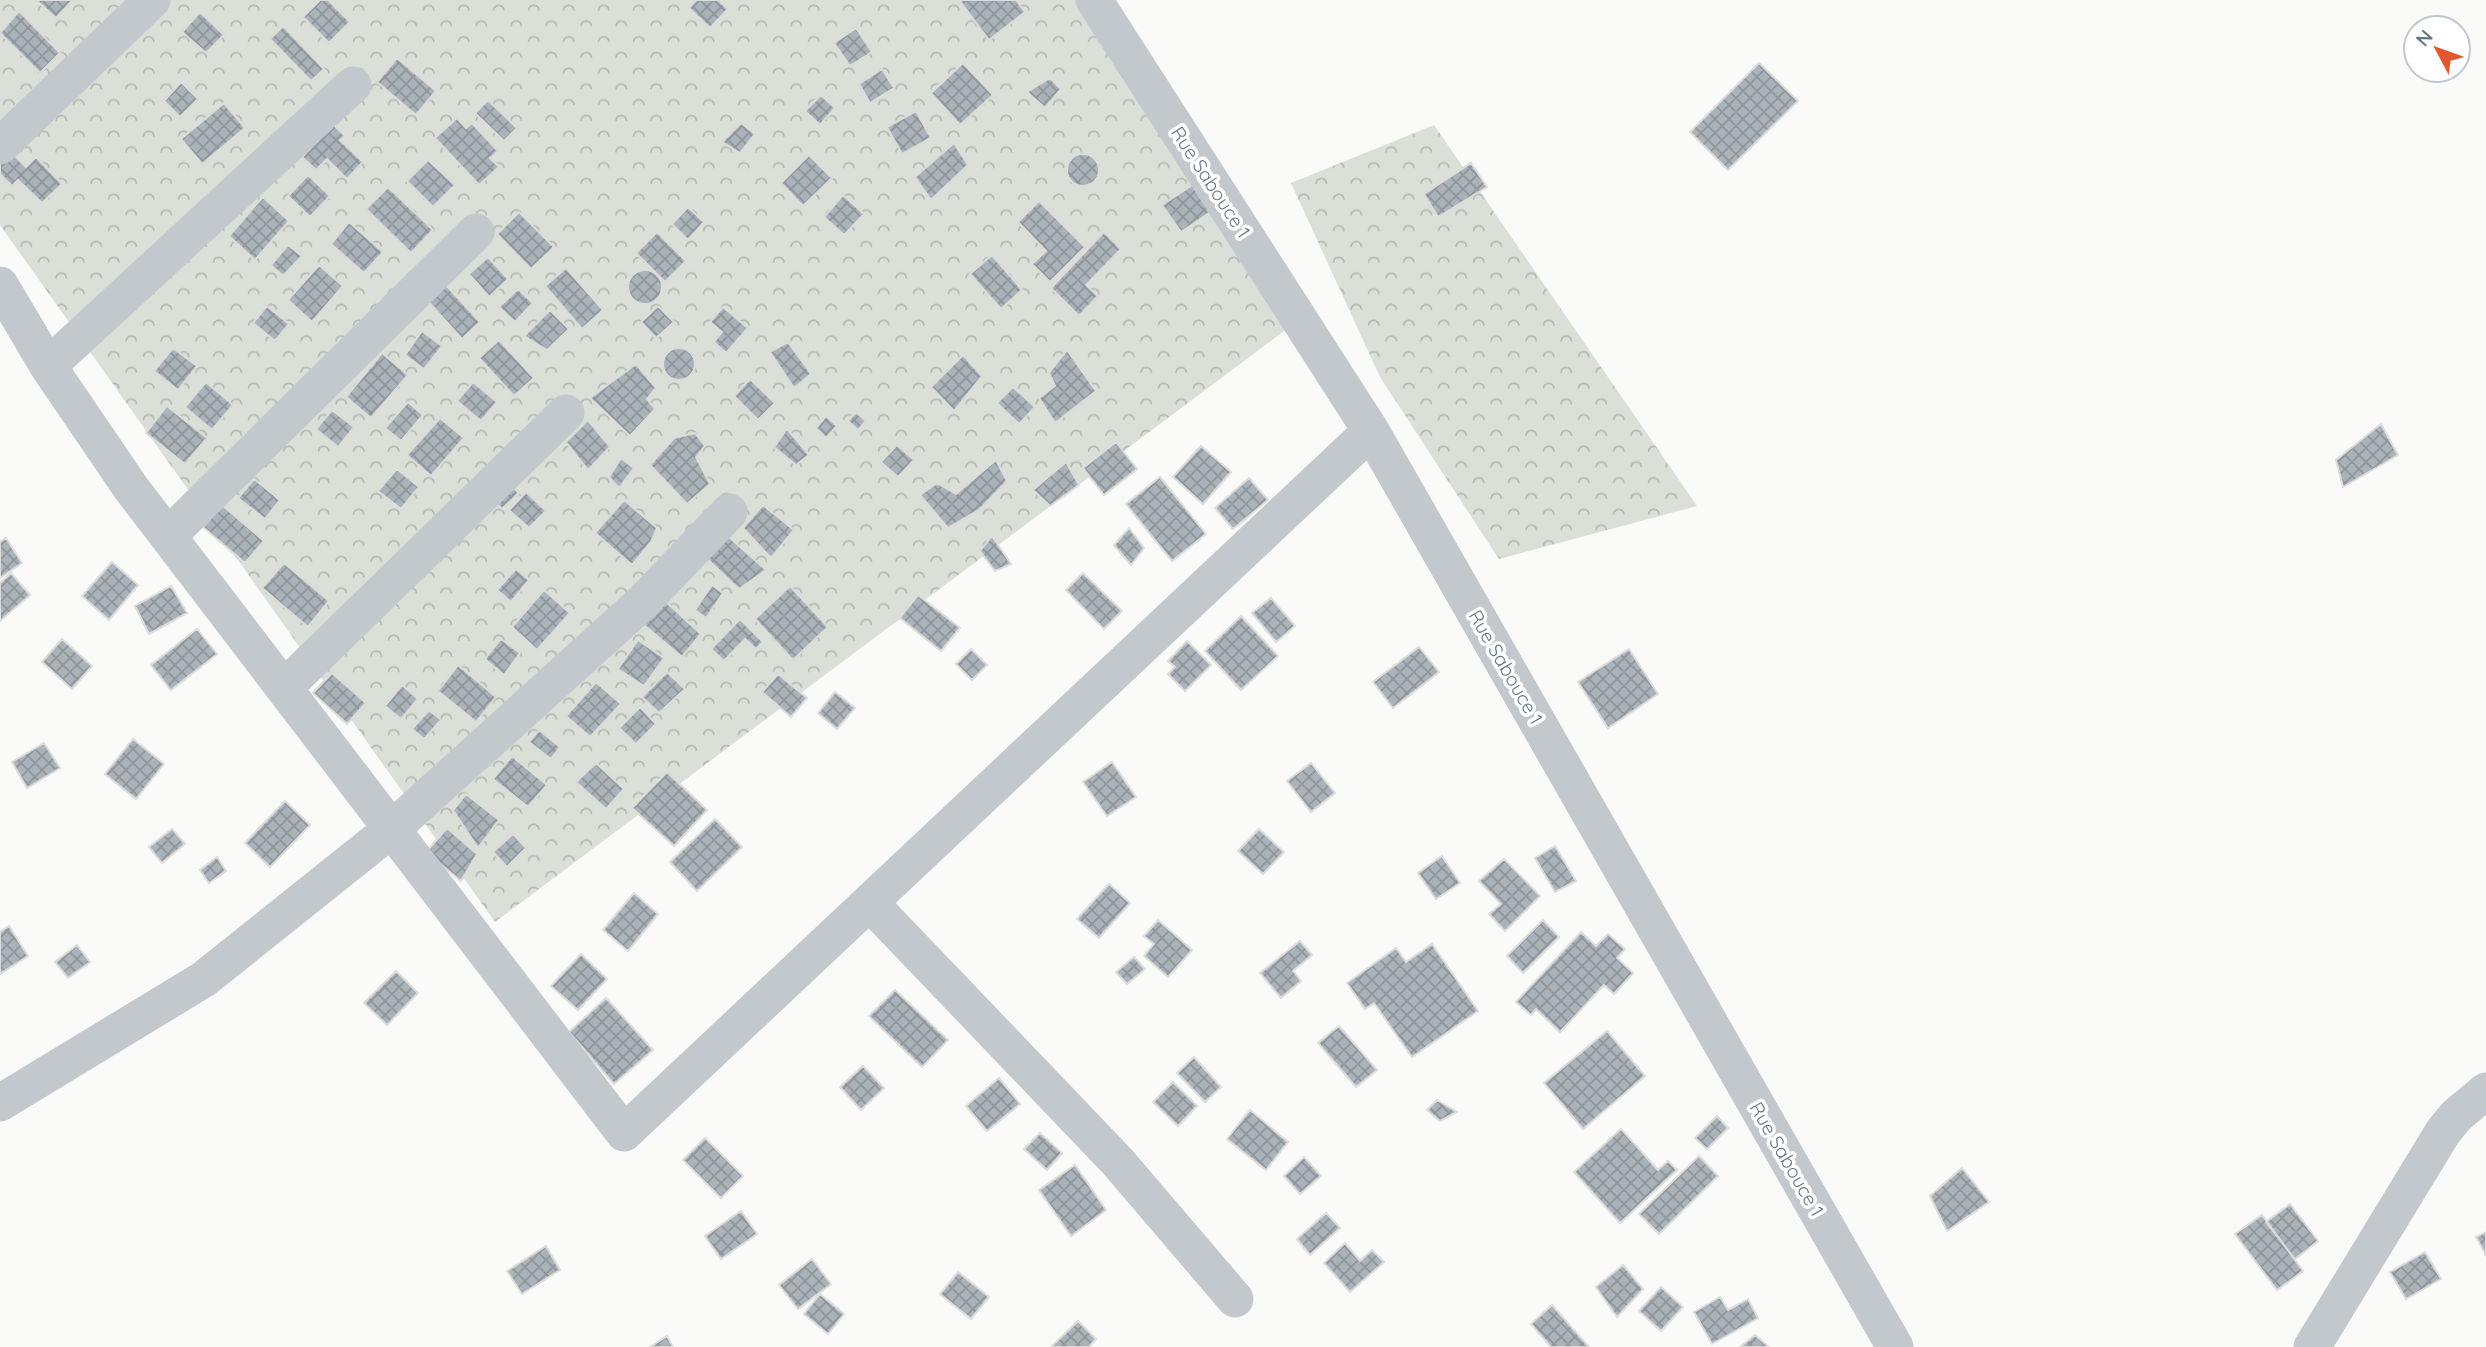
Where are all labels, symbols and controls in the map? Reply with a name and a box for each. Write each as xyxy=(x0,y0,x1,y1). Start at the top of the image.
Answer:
north arrow xyxy=(2402,14,2472,84)
text: N xyxy=(2411,25,2438,51)
street label: Rue Sabouce 1 xyxy=(1166,122,1256,242)
street label: Rue Sabouce 1 xyxy=(1464,606,1548,728)
street label: Rue Sabouce 1 xyxy=(1745,1098,1829,1220)

